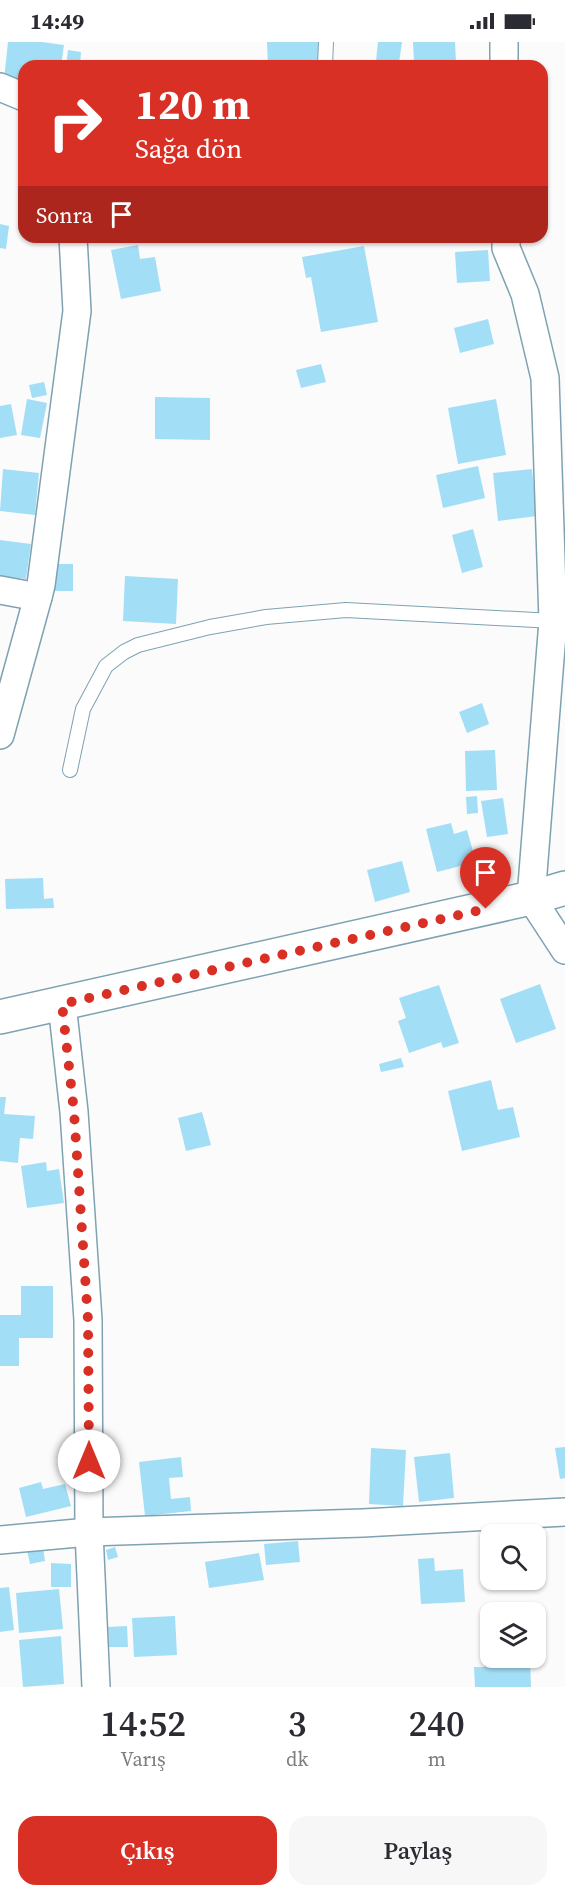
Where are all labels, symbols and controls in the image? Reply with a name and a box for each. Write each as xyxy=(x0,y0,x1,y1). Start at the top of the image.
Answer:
text: 14:49 xyxy=(30,6,84,36)
text: 120 m xyxy=(135,75,250,133)
icon: right xyxy=(36,84,114,162)
text: Sağa dön xyxy=(135,130,242,167)
icon: arrive xyxy=(105,198,138,231)
text: Sonra xyxy=(36,200,93,230)
pin xyxy=(460,847,511,909)
icon: arrive xyxy=(469,856,502,889)
position arrow xyxy=(57,1429,121,1493)
map controls xyxy=(480,1524,546,1668)
button: search xyxy=(480,1524,546,1590)
button: layers xyxy=(480,1602,546,1668)
text: 14:52 xyxy=(100,1699,186,1748)
text: 3 xyxy=(288,1699,307,1748)
text: 240 xyxy=(409,1699,465,1748)
text: Varış xyxy=(121,1745,166,1773)
text: dk xyxy=(286,1745,308,1773)
text: m xyxy=(428,1745,446,1773)
button: Çıkış xyxy=(18,1816,277,1885)
button: Paylaş xyxy=(289,1816,547,1885)

